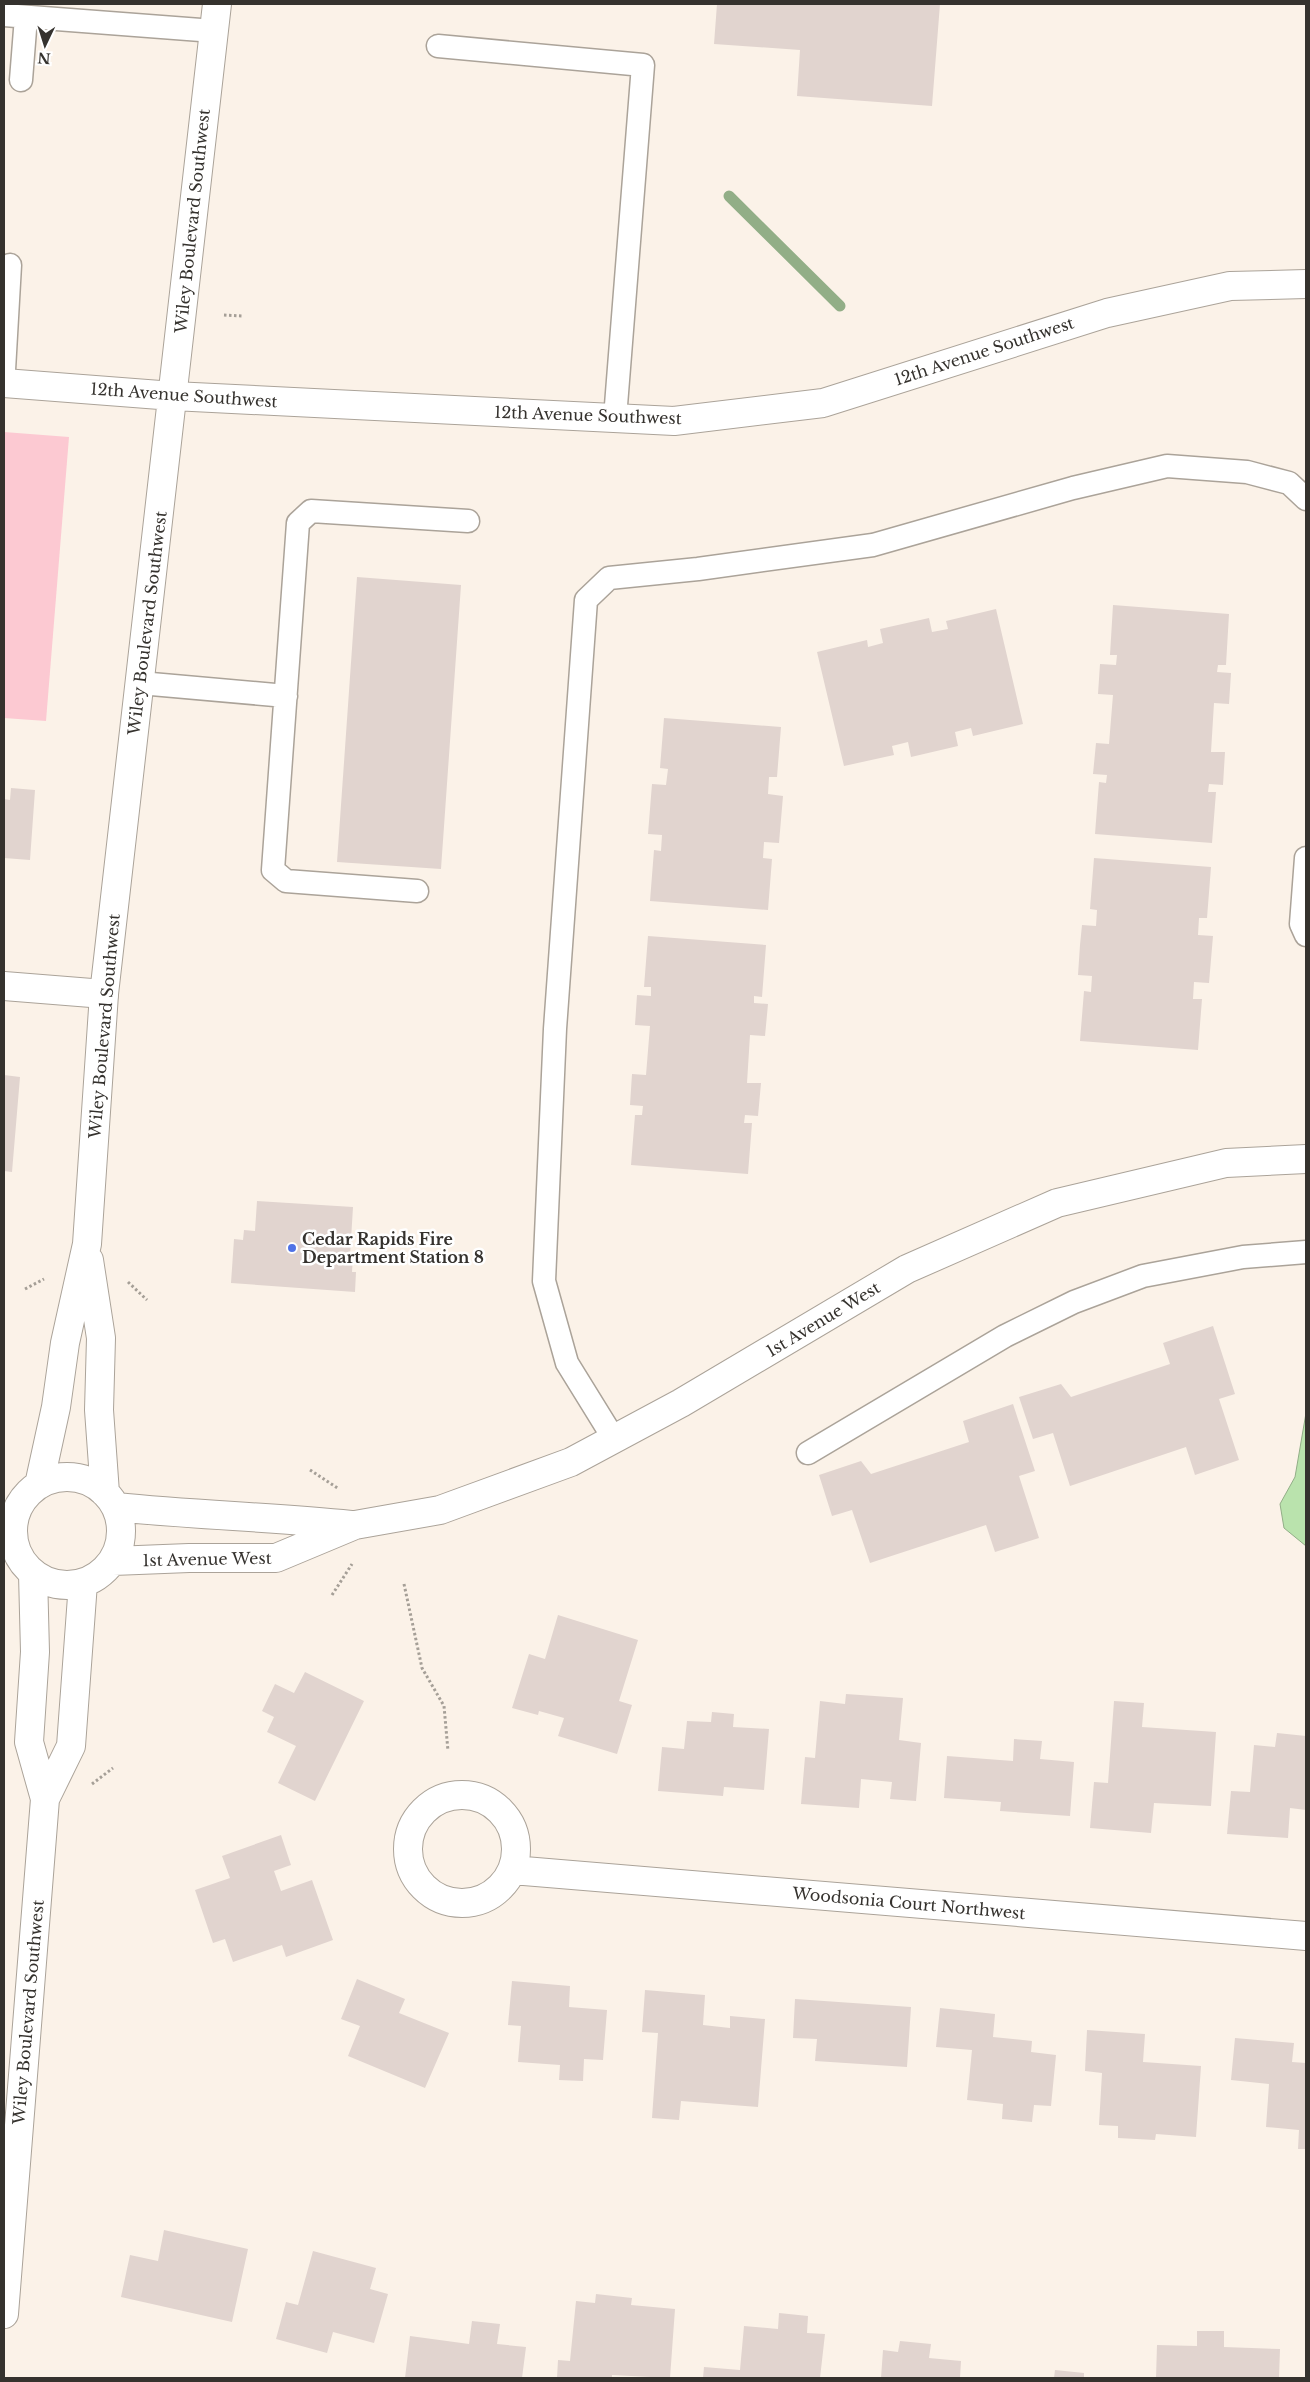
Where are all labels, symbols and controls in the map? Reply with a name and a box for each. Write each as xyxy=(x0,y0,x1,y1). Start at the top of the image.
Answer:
north arrow xyxy=(20,20,70,70)
text: N xyxy=(37,49,51,67)
street label: Wiley Boulevard Southwest xyxy=(170,108,214,335)
street label: 12th Avenue Southwest xyxy=(892,313,1076,389)
street label: 12th Avenue Southwest xyxy=(90,378,278,412)
street label: 12th Avenue Southwest xyxy=(494,402,682,428)
street label: Wiley Boulevard Southwest xyxy=(123,510,171,737)
street label: Wiley Boulevard Southwest xyxy=(84,913,124,1140)
place label: Cedar Rapids Fire Department Station 8 xyxy=(302,1229,484,1267)
marker: Cedar Rapids Fire Department Station 8 xyxy=(286,1242,298,1254)
street label: 1st Avenue West xyxy=(762,1277,884,1361)
street label: 1st Avenue West xyxy=(142,1548,272,1570)
street label: Woodsonia Court Northwest xyxy=(791,1883,1026,1923)
street label: Wiley Boulevard Southwest xyxy=(8,1899,48,2126)

